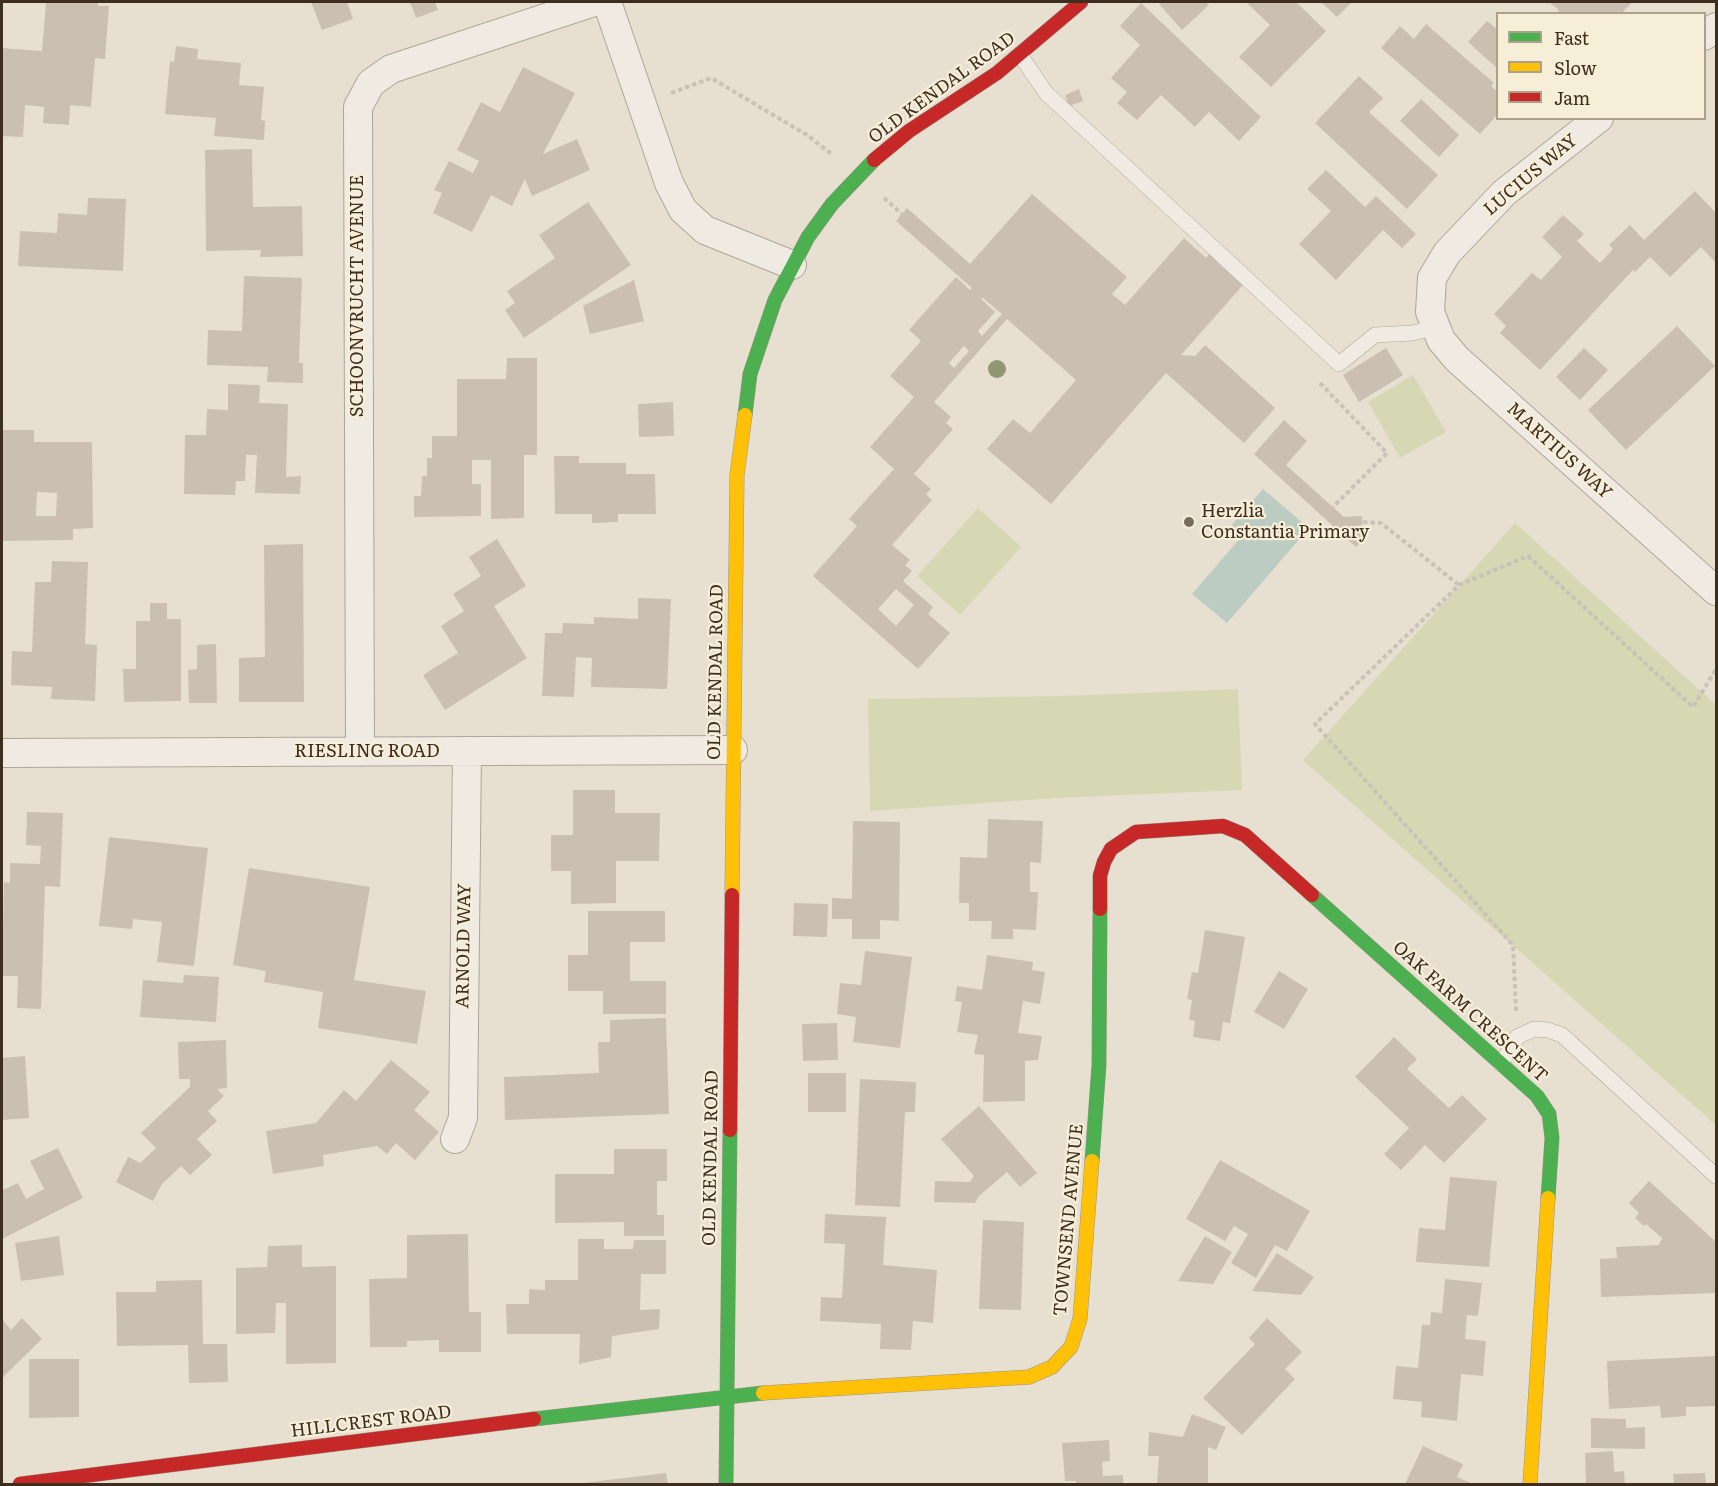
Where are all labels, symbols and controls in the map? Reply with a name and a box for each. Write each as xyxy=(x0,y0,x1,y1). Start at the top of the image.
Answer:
legend xyxy=(1496,12,1706,120)
text: Fast xyxy=(1554,24,1589,51)
street label: OLD KENDAL ROAD xyxy=(864,28,1020,148)
text: Slow xyxy=(1554,54,1596,81)
text: Jam xyxy=(1554,84,1590,111)
street label: LUCIUS WAY xyxy=(1480,130,1582,220)
street label: SCHOONVRUCHT AVENUE xyxy=(347,175,369,417)
street label: MARTIUS WAY xyxy=(1502,398,1616,504)
place label: Herzlia Constantia Primary xyxy=(1201,501,1369,544)
marker: Herzlia Constantia Primary xyxy=(1182,515,1196,529)
street label: OLD KENDAL ROAD xyxy=(704,584,728,760)
street label: RIESLING ROAD xyxy=(294,741,440,763)
street label: ARNOLD WAY xyxy=(452,883,476,1009)
street label: OAK FARM CRESCENT xyxy=(1388,937,1552,1087)
street label: OLD KENDAL ROAD xyxy=(699,1070,723,1246)
street label: TOWNSEND AVENUE xyxy=(1050,1123,1088,1317)
street label: HILLCREST ROAD xyxy=(289,1401,453,1443)

